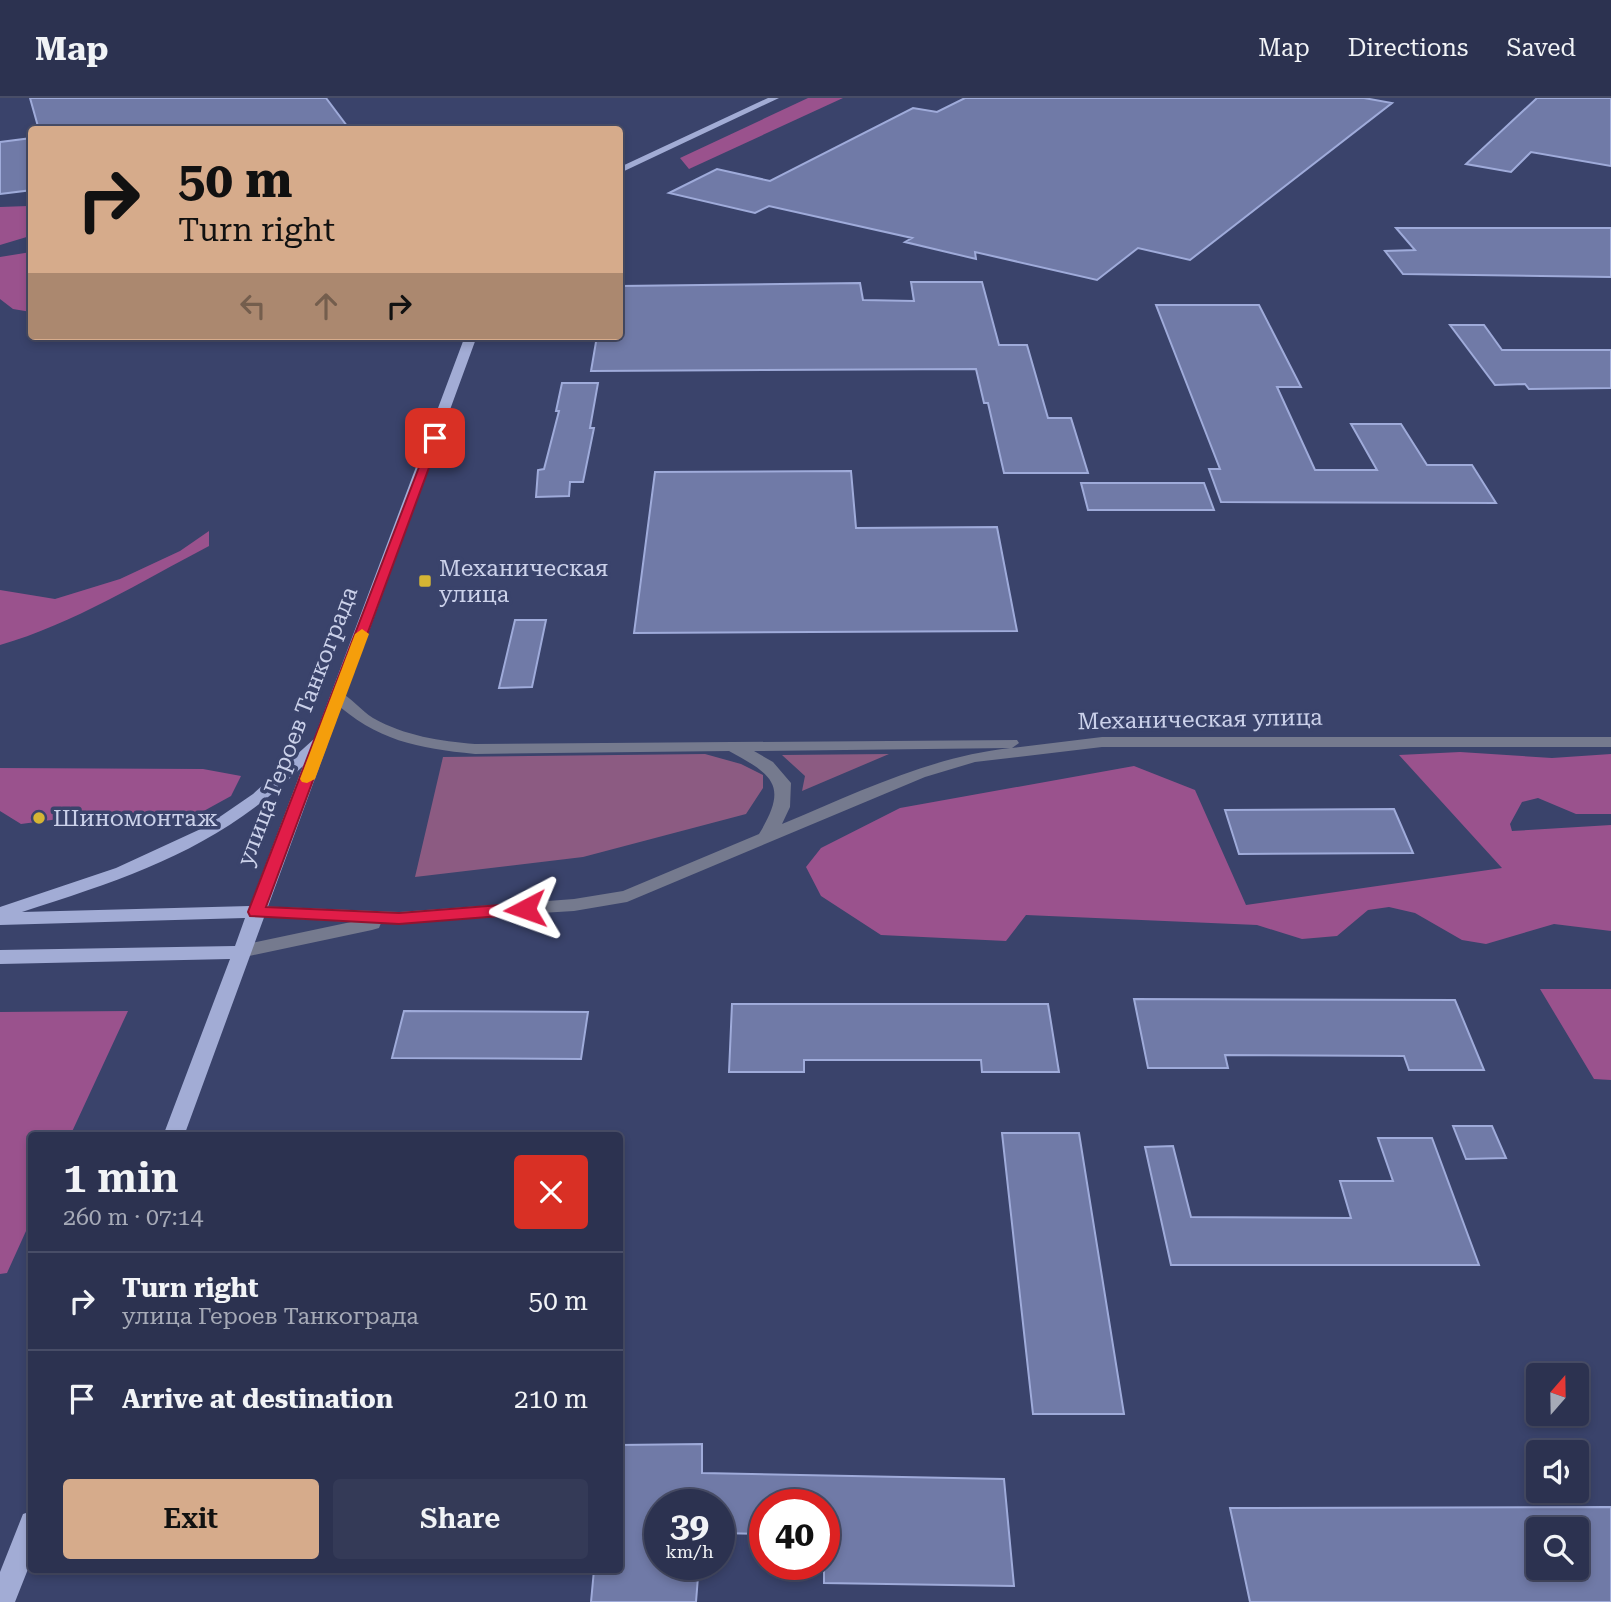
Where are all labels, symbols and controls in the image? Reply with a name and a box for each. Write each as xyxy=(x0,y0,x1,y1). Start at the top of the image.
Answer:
text: Map xyxy=(35,29,109,68)
text: Map xyxy=(1258,34,1310,62)
text: Directions xyxy=(1348,34,1468,62)
text: Saved xyxy=(1506,34,1576,62)
text: 50 m xyxy=(178,152,293,209)
icon: right xyxy=(63,154,154,245)
text: Turn right xyxy=(178,211,335,249)
icon: left xyxy=(234,287,272,325)
icon: ahead xyxy=(307,287,345,325)
icon: right xyxy=(380,287,418,325)
pin xyxy=(405,408,465,468)
icon: arrive xyxy=(416,419,454,457)
place label: Механическая улица xyxy=(439,555,608,608)
marker: Механическая улица xyxy=(417,573,433,589)
street label: улица Героев Танкограда xyxy=(232,582,363,870)
street label: Механическая улица xyxy=(1077,704,1323,735)
place label: Шиномонтаж xyxy=(53,805,218,832)
marker: Шиномонтаж xyxy=(31,810,47,826)
position arrow xyxy=(488,872,562,946)
text: 1 min xyxy=(63,1153,179,1202)
button: close xyxy=(514,1155,588,1229)
text: 260 m · 07:14 xyxy=(63,1204,203,1231)
text: Turn right xyxy=(122,1273,258,1303)
icon: right xyxy=(63,1282,101,1320)
text: 50 m xyxy=(529,1286,588,1316)
text: улица Героев Танкограда xyxy=(122,1303,419,1330)
north arrow xyxy=(1526,1363,1589,1426)
map controls xyxy=(1526,1363,1589,1580)
icon: arrive xyxy=(63,1380,101,1418)
text: Arrive at destination xyxy=(122,1384,393,1414)
text: 210 m xyxy=(514,1384,588,1414)
button: sound xyxy=(1526,1440,1589,1503)
button: Exit xyxy=(63,1479,319,1559)
button: Share xyxy=(333,1479,588,1559)
speed limit sign: 40 xyxy=(749,1489,840,1580)
text: 39 xyxy=(670,1505,709,1546)
button: search xyxy=(1526,1517,1589,1580)
text: km/h xyxy=(665,1541,714,1562)

